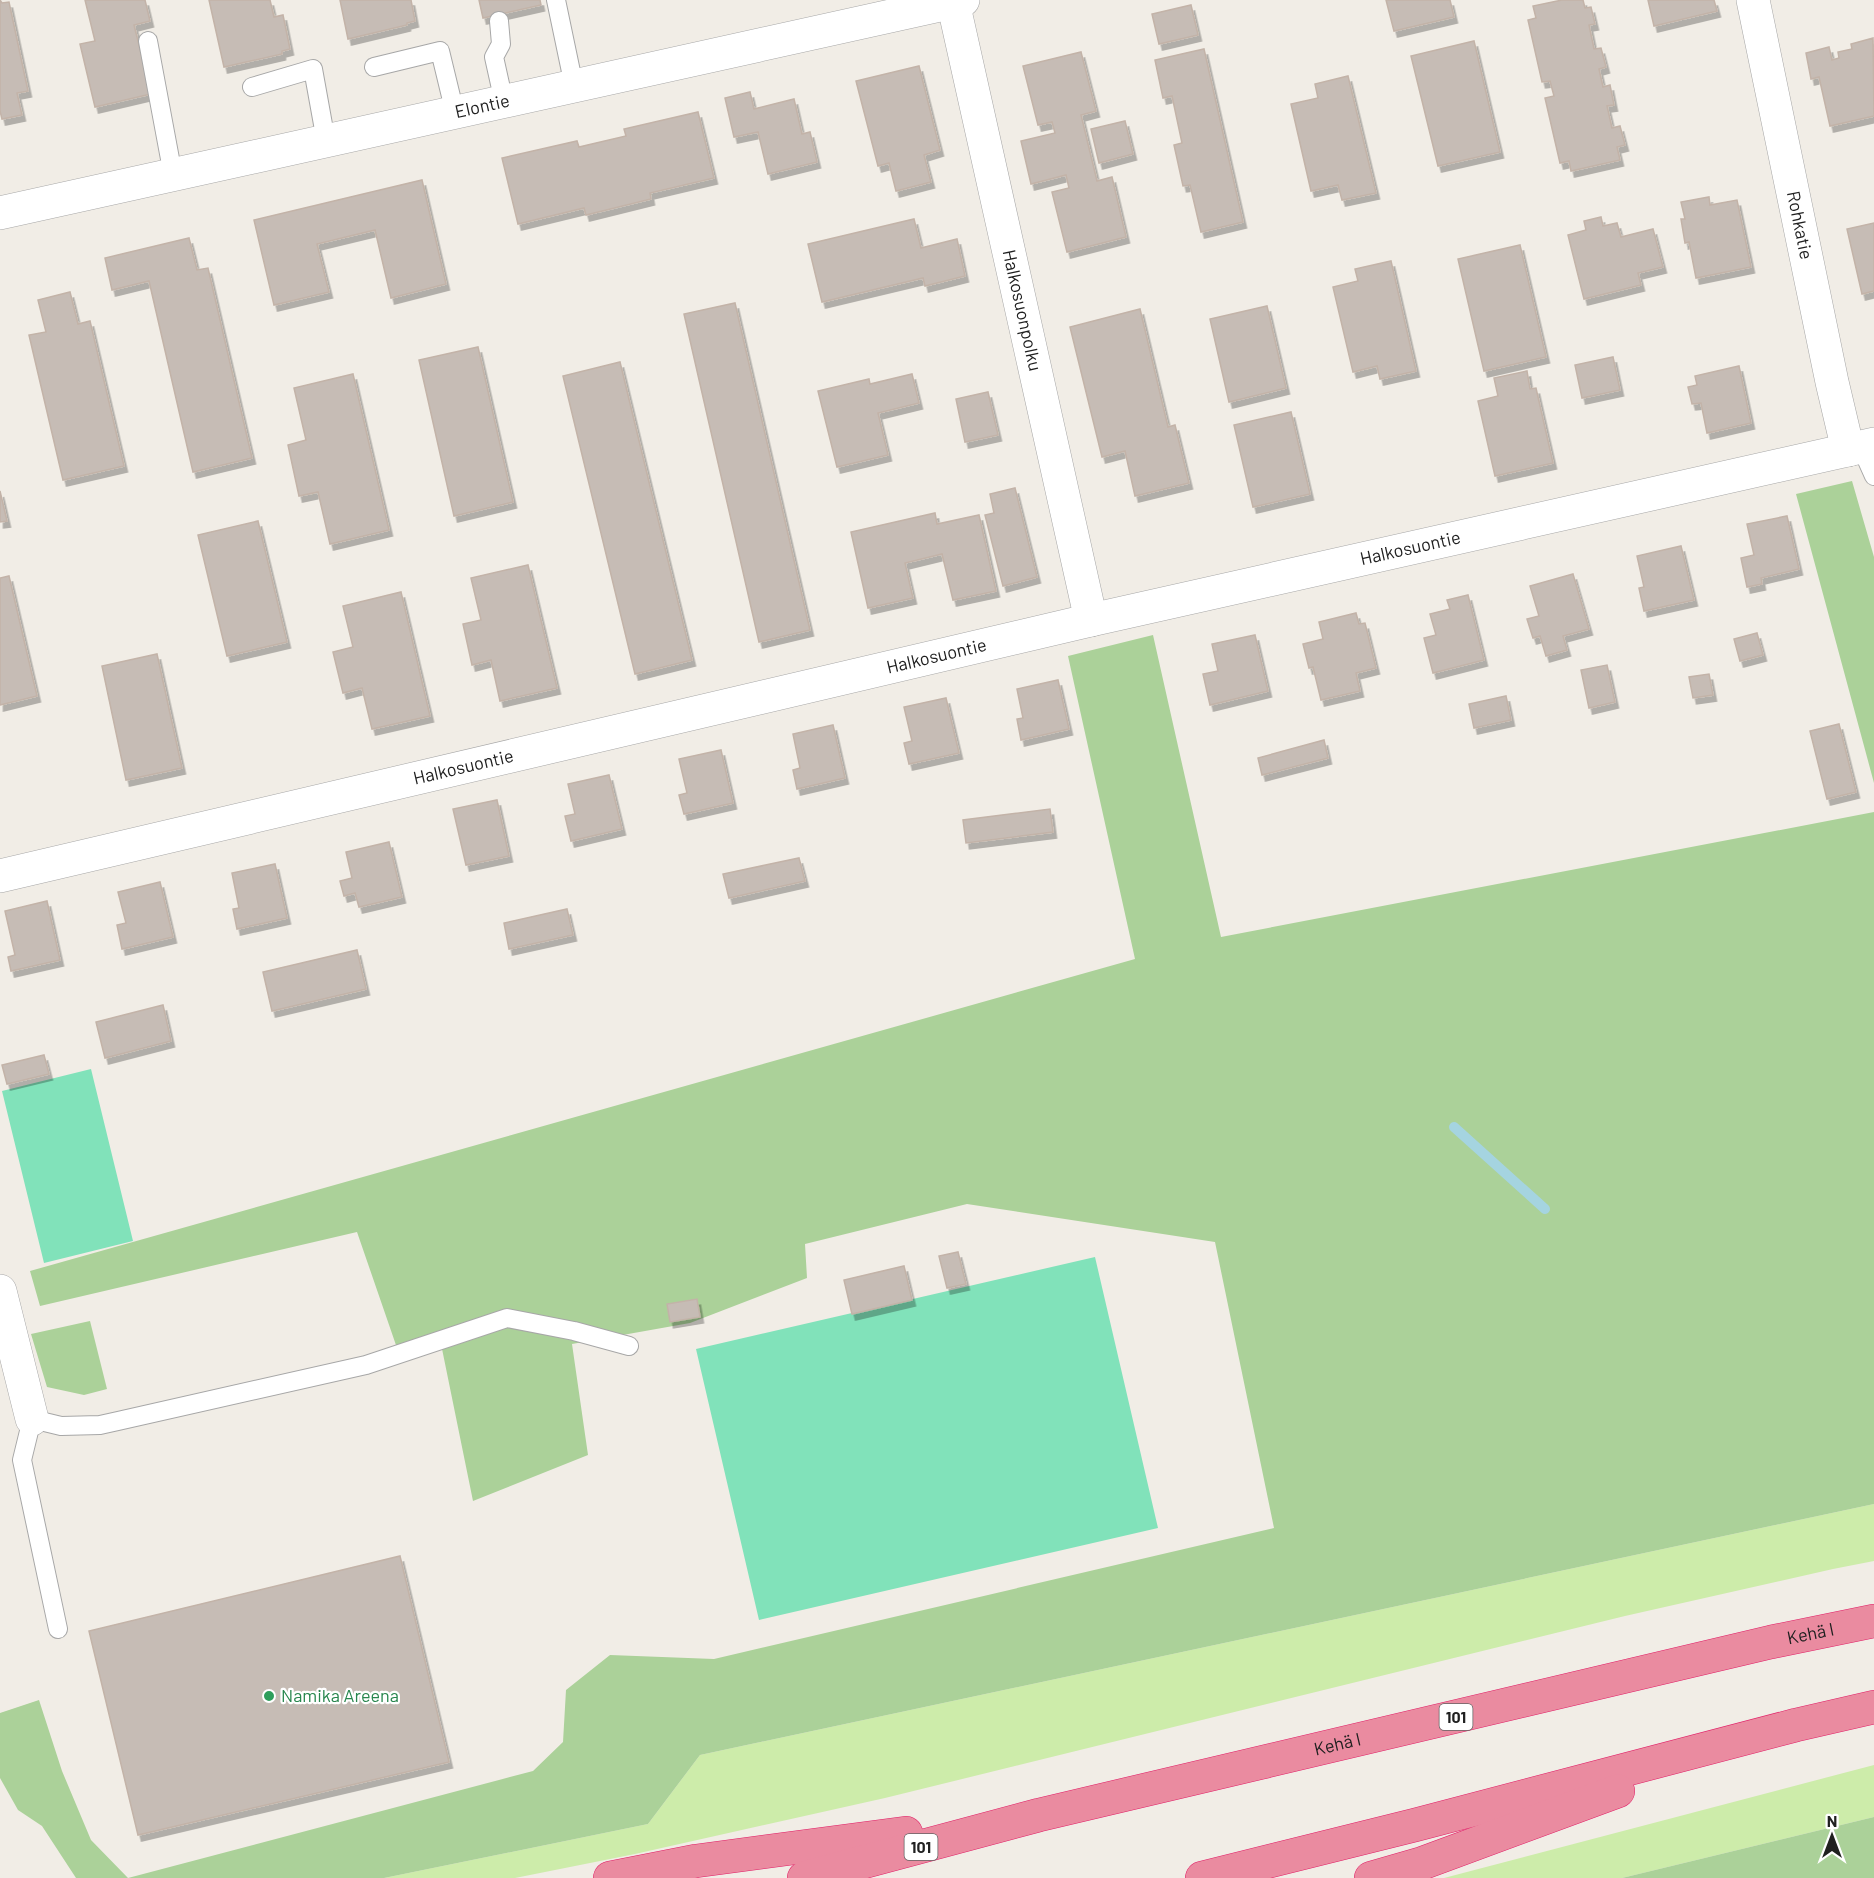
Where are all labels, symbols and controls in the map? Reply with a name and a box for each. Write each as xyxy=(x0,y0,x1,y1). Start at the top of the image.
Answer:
street label: Elontie xyxy=(453,89,512,122)
street label: Rohkatie xyxy=(1783,189,1818,261)
street label: Halkosuonpolku xyxy=(999,247,1047,373)
street label: Halkosuontie xyxy=(1358,525,1462,569)
street label: Halkosuontie xyxy=(884,633,989,678)
street label: Halkosuontie xyxy=(411,744,515,789)
street label: Kehä I xyxy=(1785,1617,1836,1648)
place label: Namika Areena xyxy=(281,1684,399,1706)
marker: Namika Areena xyxy=(262,1689,276,1703)
road number: 101 xyxy=(1440,1704,1472,1730)
street label: Kehä I xyxy=(1312,1727,1363,1760)
north arrow xyxy=(1802,1806,1862,1866)
text: N xyxy=(1827,1811,1837,1830)
road number: 101 xyxy=(904,1834,938,1860)

